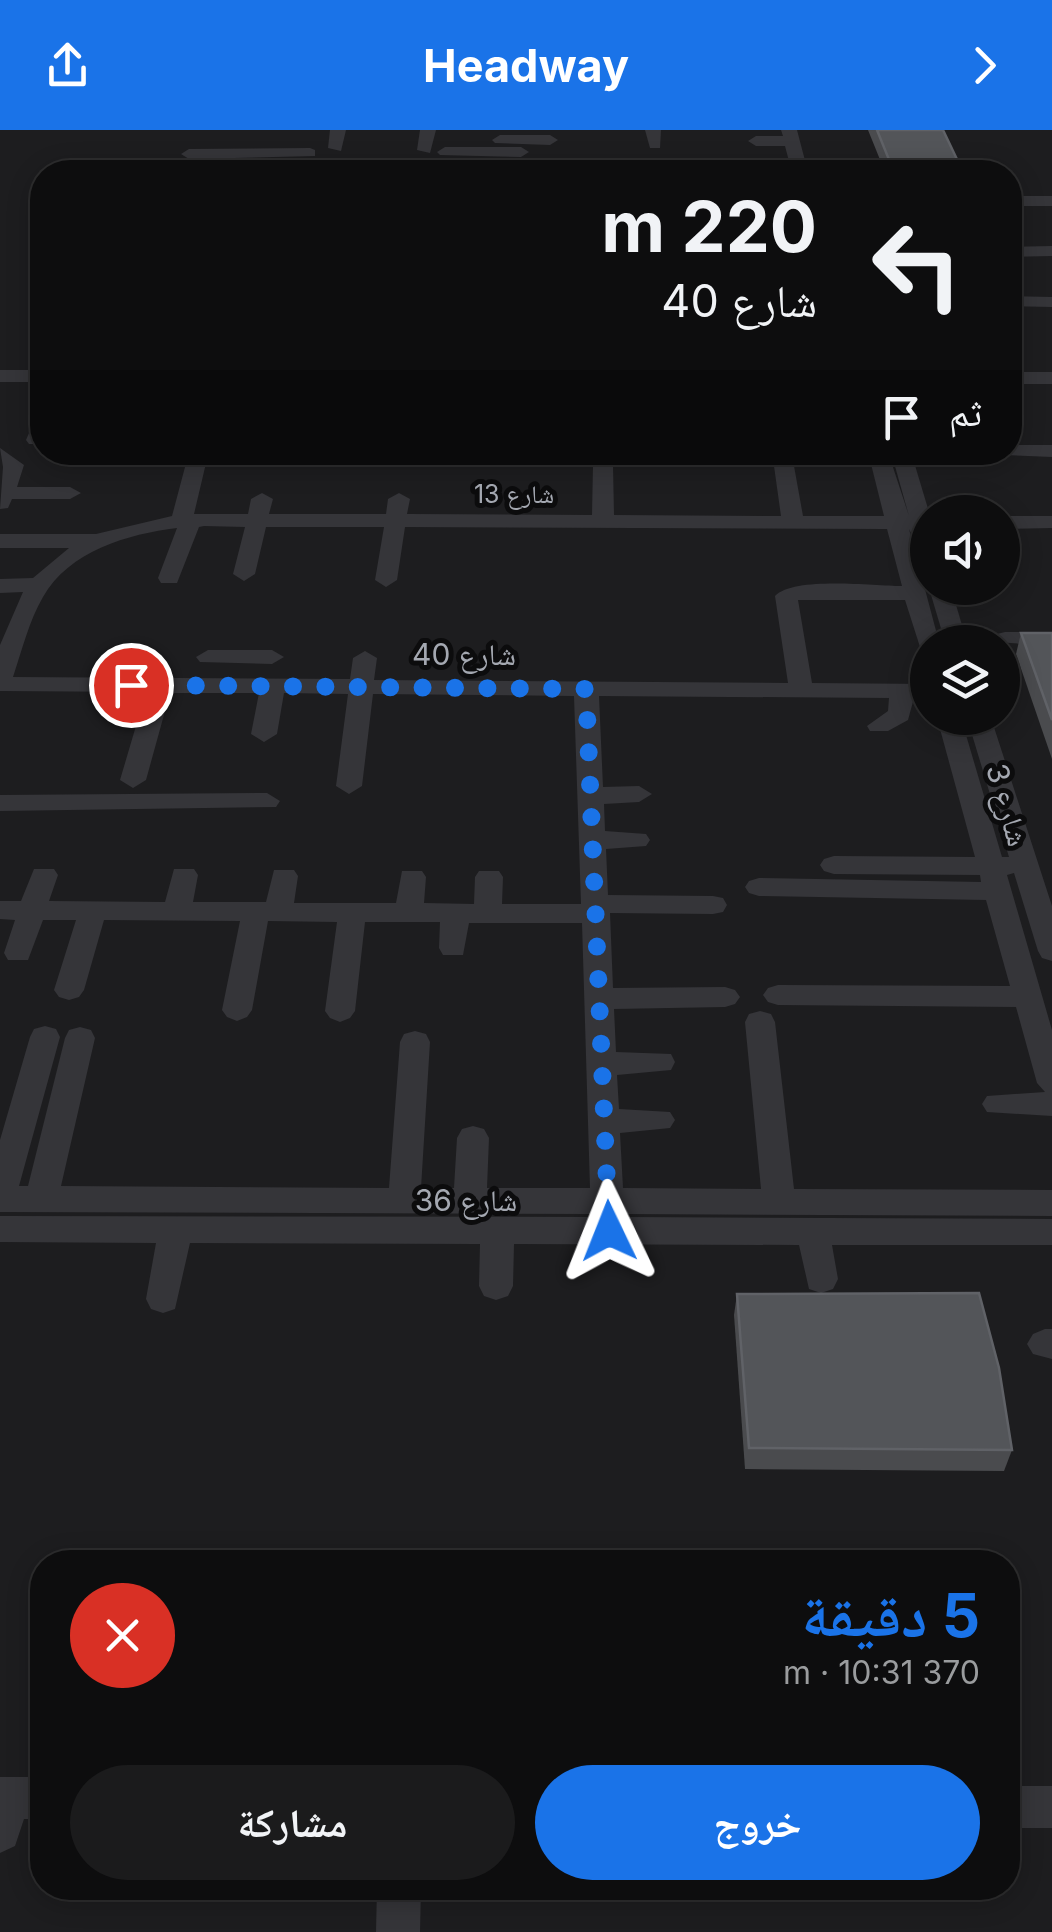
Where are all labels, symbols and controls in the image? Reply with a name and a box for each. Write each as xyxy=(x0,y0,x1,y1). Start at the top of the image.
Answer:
icon: share xyxy=(40,38,95,93)
text: Headway xyxy=(423,38,629,93)
icon: forward xyxy=(957,38,1012,93)
text: 220 m xyxy=(601,184,817,269)
icon: left xyxy=(852,200,982,330)
text: شارع 40 xyxy=(661,273,817,328)
text: ثم xyxy=(949,389,982,435)
icon: arrive xyxy=(874,390,929,445)
street label: شارع 13 xyxy=(474,479,554,510)
map controls xyxy=(910,495,1020,735)
button: sound xyxy=(910,495,1020,605)
button: layers xyxy=(910,625,1020,735)
street label: شارع 40 xyxy=(412,636,516,674)
pin xyxy=(89,643,174,728)
icon: arrive xyxy=(104,658,159,713)
street label: شارع 3 xyxy=(977,759,1037,851)
position arrow xyxy=(557,1179,661,1283)
street label: شارع 36 xyxy=(415,1182,517,1220)
text: 5 دقيقة xyxy=(801,1579,980,1651)
button: close xyxy=(70,1583,175,1688)
text: 370 m · 10:31 xyxy=(783,1653,980,1692)
button: مشاركة xyxy=(70,1765,515,1880)
button: خروج xyxy=(535,1765,980,1880)

